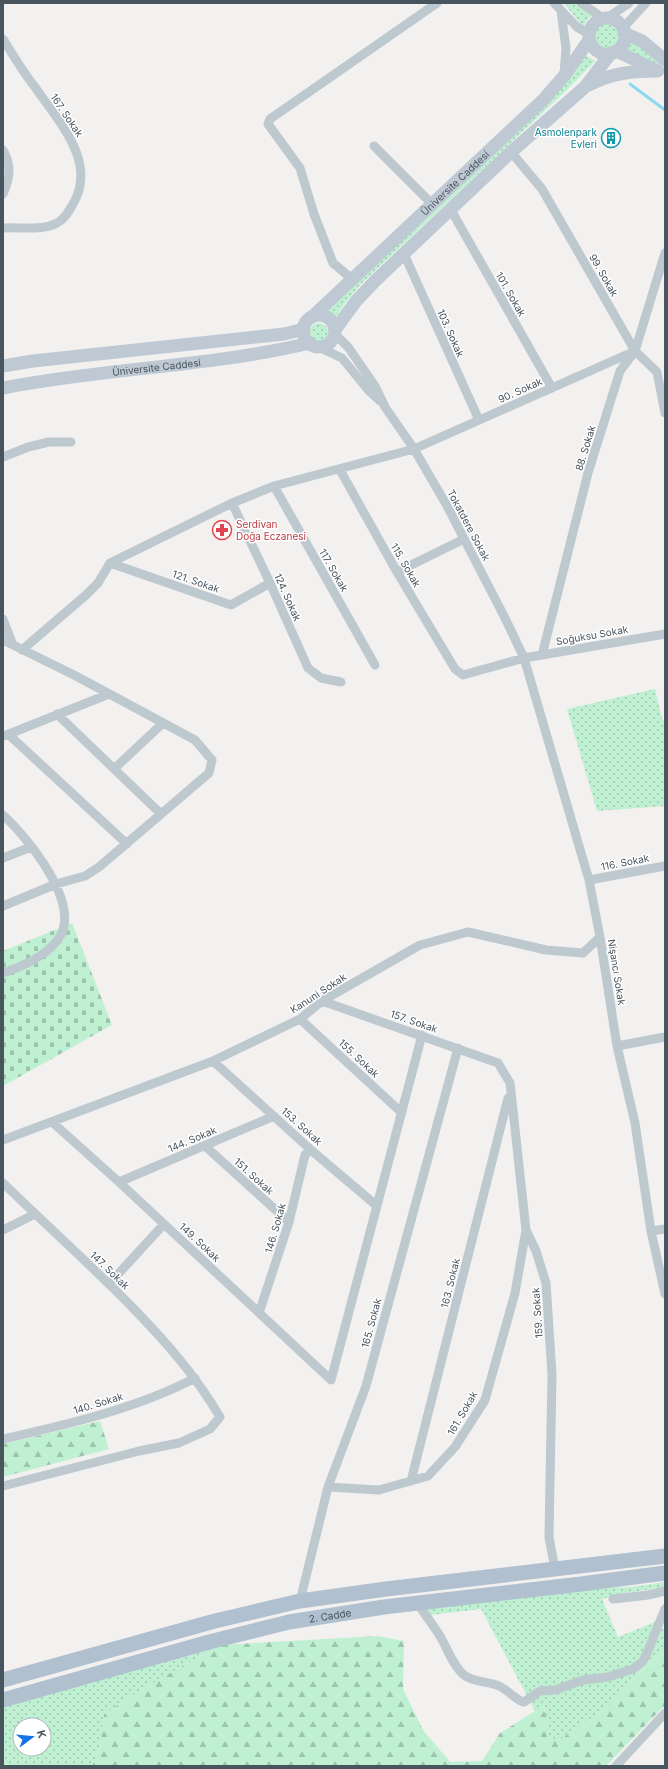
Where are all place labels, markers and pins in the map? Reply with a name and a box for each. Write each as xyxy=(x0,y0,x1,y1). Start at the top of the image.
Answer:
place label: Asmolenpark Evleri xyxy=(535,126,598,150)
building icon: Asmolenpark Evleri xyxy=(600,127,622,149)
place label: Serdivan Doğa Eczanesi xyxy=(236,518,306,542)
pharmacy icon: Serdivan Doğa Eczanesi xyxy=(211,519,233,541)

